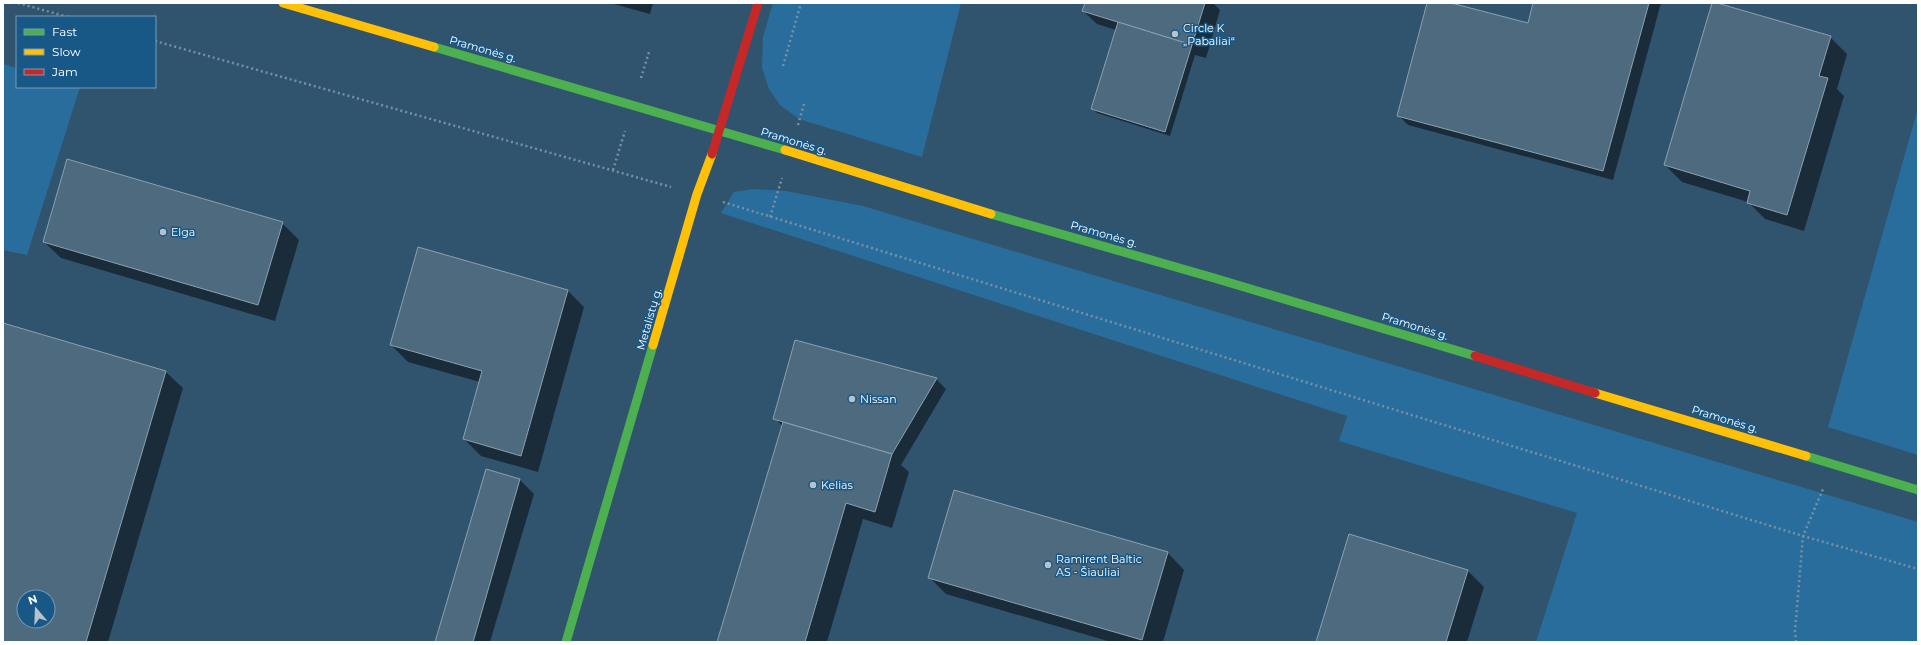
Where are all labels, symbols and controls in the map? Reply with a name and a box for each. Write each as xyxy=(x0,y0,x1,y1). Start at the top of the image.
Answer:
legend xyxy=(16,16,156,88)
place label: Circle K „Pabaliai“ xyxy=(1183,21,1235,48)
text: Fast xyxy=(52,24,77,39)
marker: Circle K „Pabaliai“ xyxy=(1170,29,1180,39)
street label: Pramonės g. xyxy=(448,33,518,65)
text: Slow xyxy=(52,44,81,59)
text: Jam xyxy=(51,64,78,79)
street label: Pramonės g. xyxy=(759,124,829,158)
street label: Pramonės g. xyxy=(1069,218,1139,250)
place label: Elga xyxy=(171,225,195,239)
marker: Elga xyxy=(158,227,168,237)
street label: Metalistų g. xyxy=(633,286,665,352)
street label: Pramonės g. xyxy=(1380,309,1450,343)
place label: Nissan xyxy=(860,392,897,406)
marker: Nissan xyxy=(847,394,857,404)
street label: Pramonės g. xyxy=(1690,402,1760,436)
place label: Kelias xyxy=(821,478,854,492)
marker: Kelias xyxy=(808,480,818,490)
place label: Ramirent Baltic AS - Šiauliai xyxy=(1056,552,1142,579)
marker: Ramirent Baltic AS - Šiauliai xyxy=(1043,560,1053,570)
north arrow xyxy=(16,589,56,629)
text: N xyxy=(26,591,39,608)

